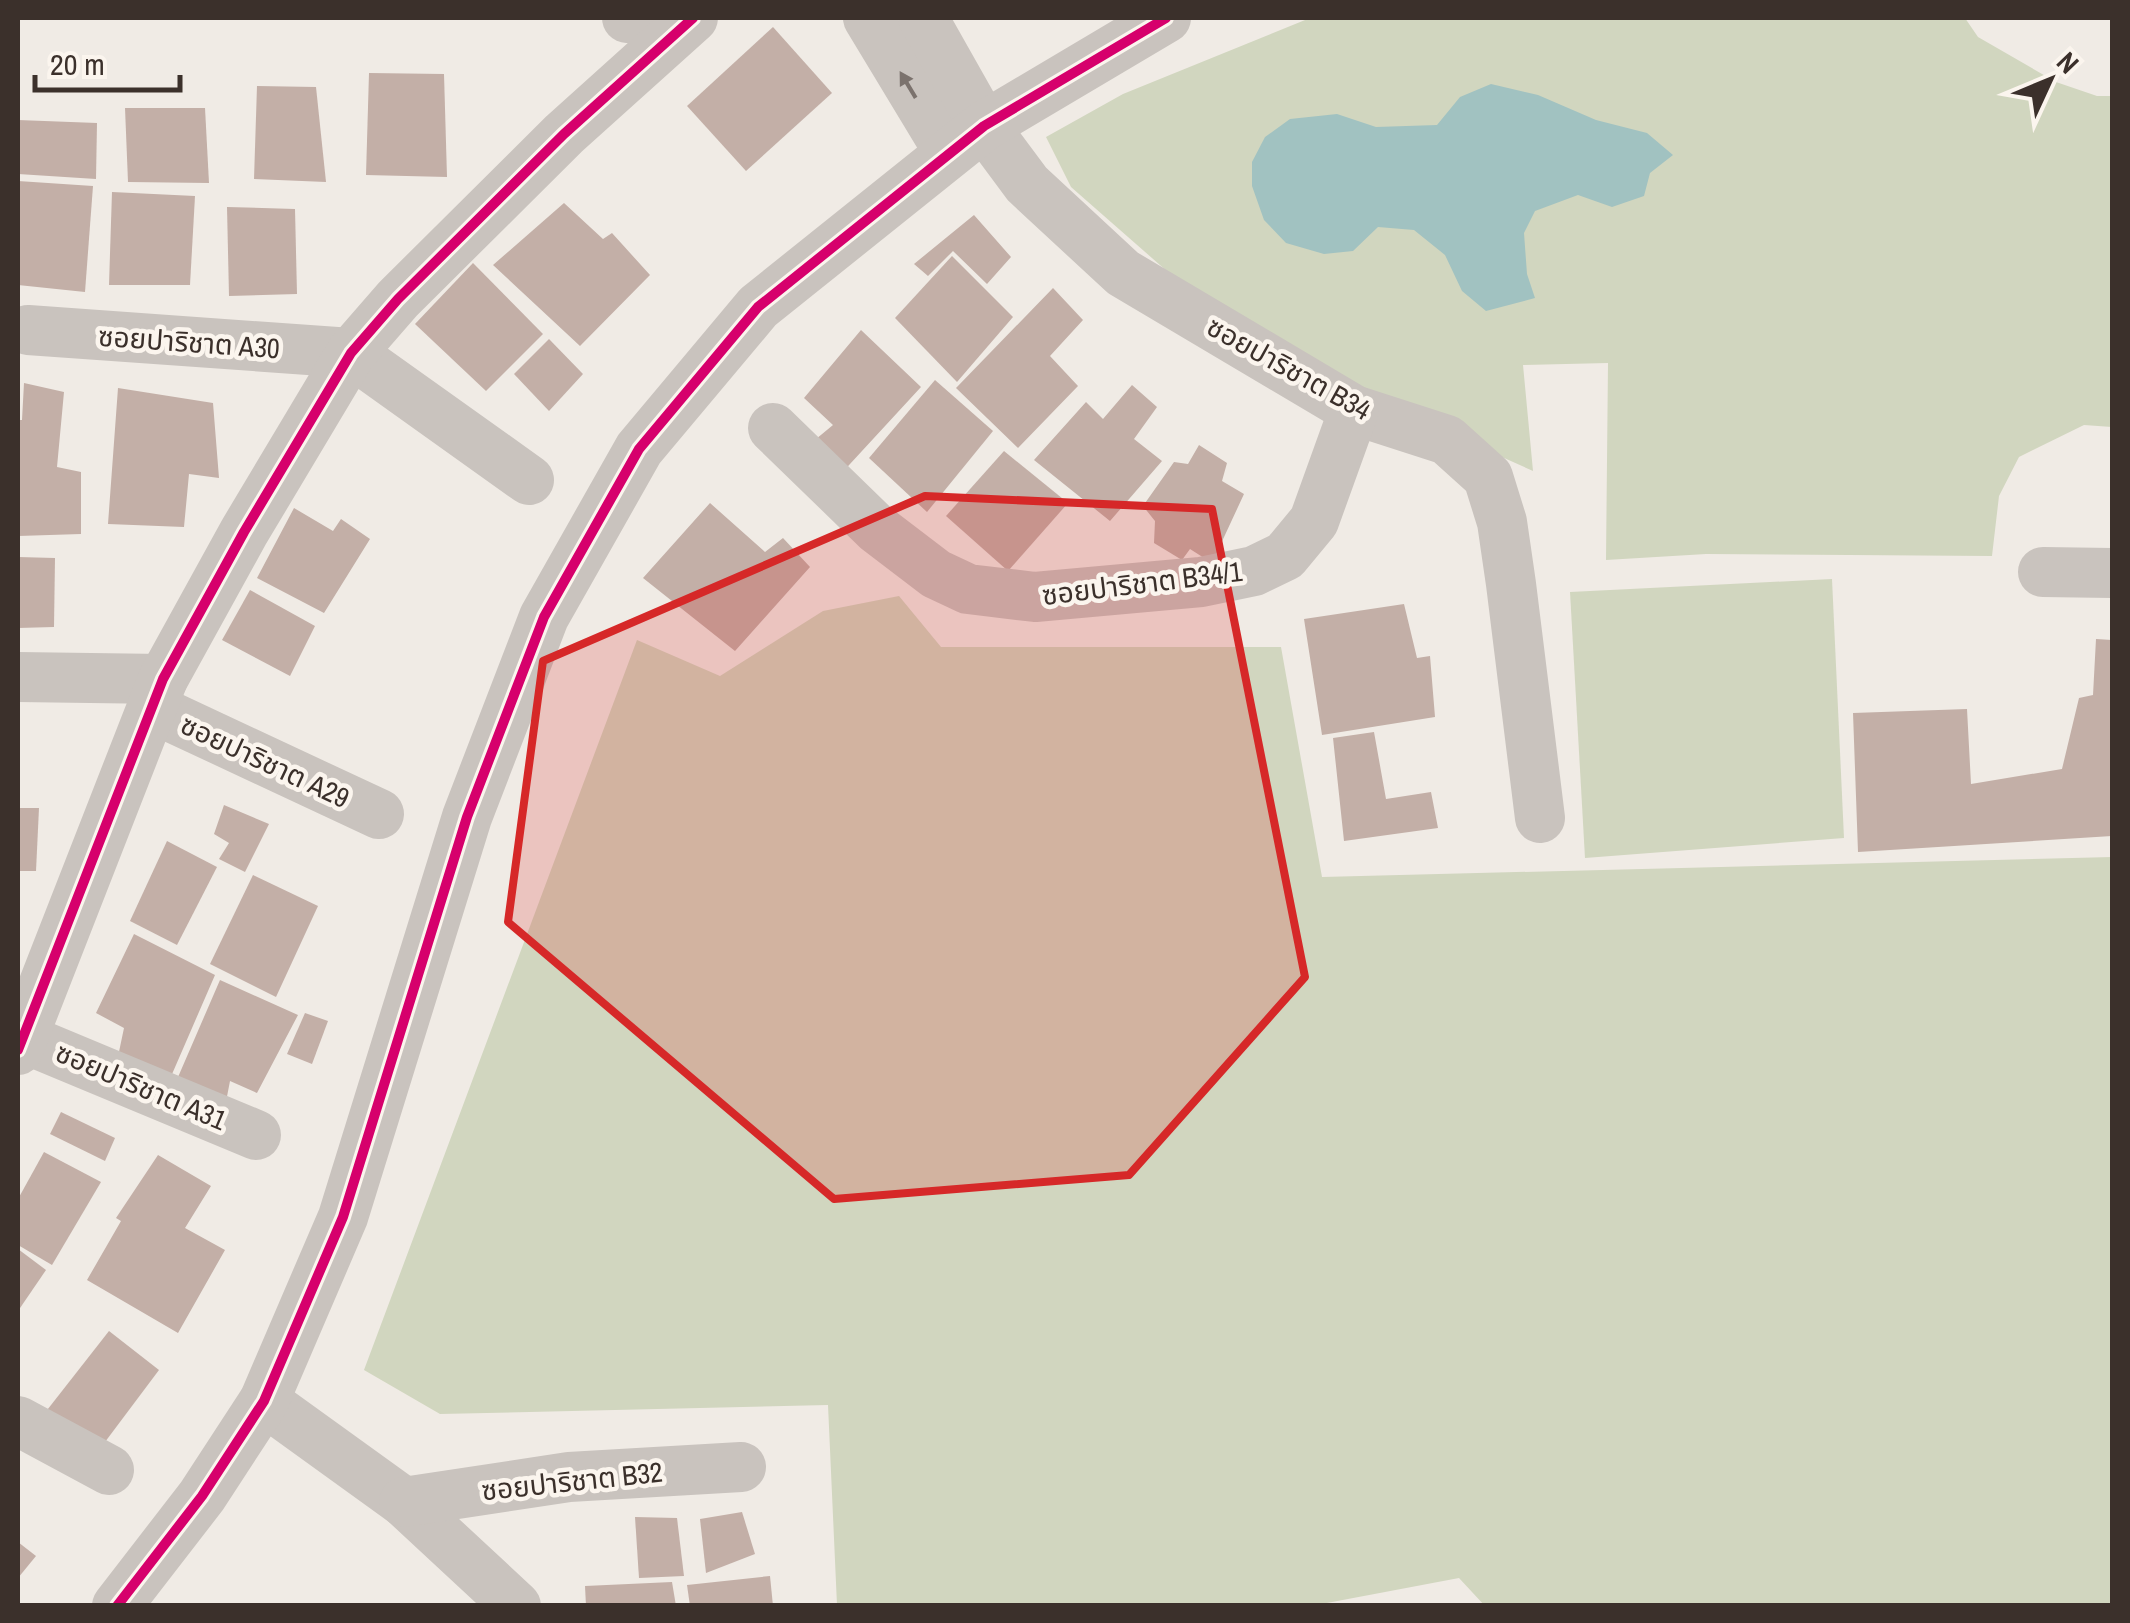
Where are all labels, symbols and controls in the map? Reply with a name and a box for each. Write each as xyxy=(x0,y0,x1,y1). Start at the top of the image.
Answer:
scale bar xyxy=(35,30,180,92)
north arrow xyxy=(2000,30,2100,130)
text: N xyxy=(2049,43,2087,82)
text: 20 m xyxy=(50,44,105,84)
one-way arrow xyxy=(900,71,917,99)
street label: ซอยปาริชาต B34 xyxy=(1200,307,1378,429)
street label: ซอยปาริชาต A30 xyxy=(97,317,281,367)
street label: ซอยปาริชาต B34/1 xyxy=(1040,552,1244,614)
street label: ซอยปาริชาต A29 xyxy=(174,705,356,817)
street label: ซอยปาริชาต A31 xyxy=(50,1033,232,1139)
street label: ซอยปาริชาต B32 xyxy=(479,1453,665,1509)

